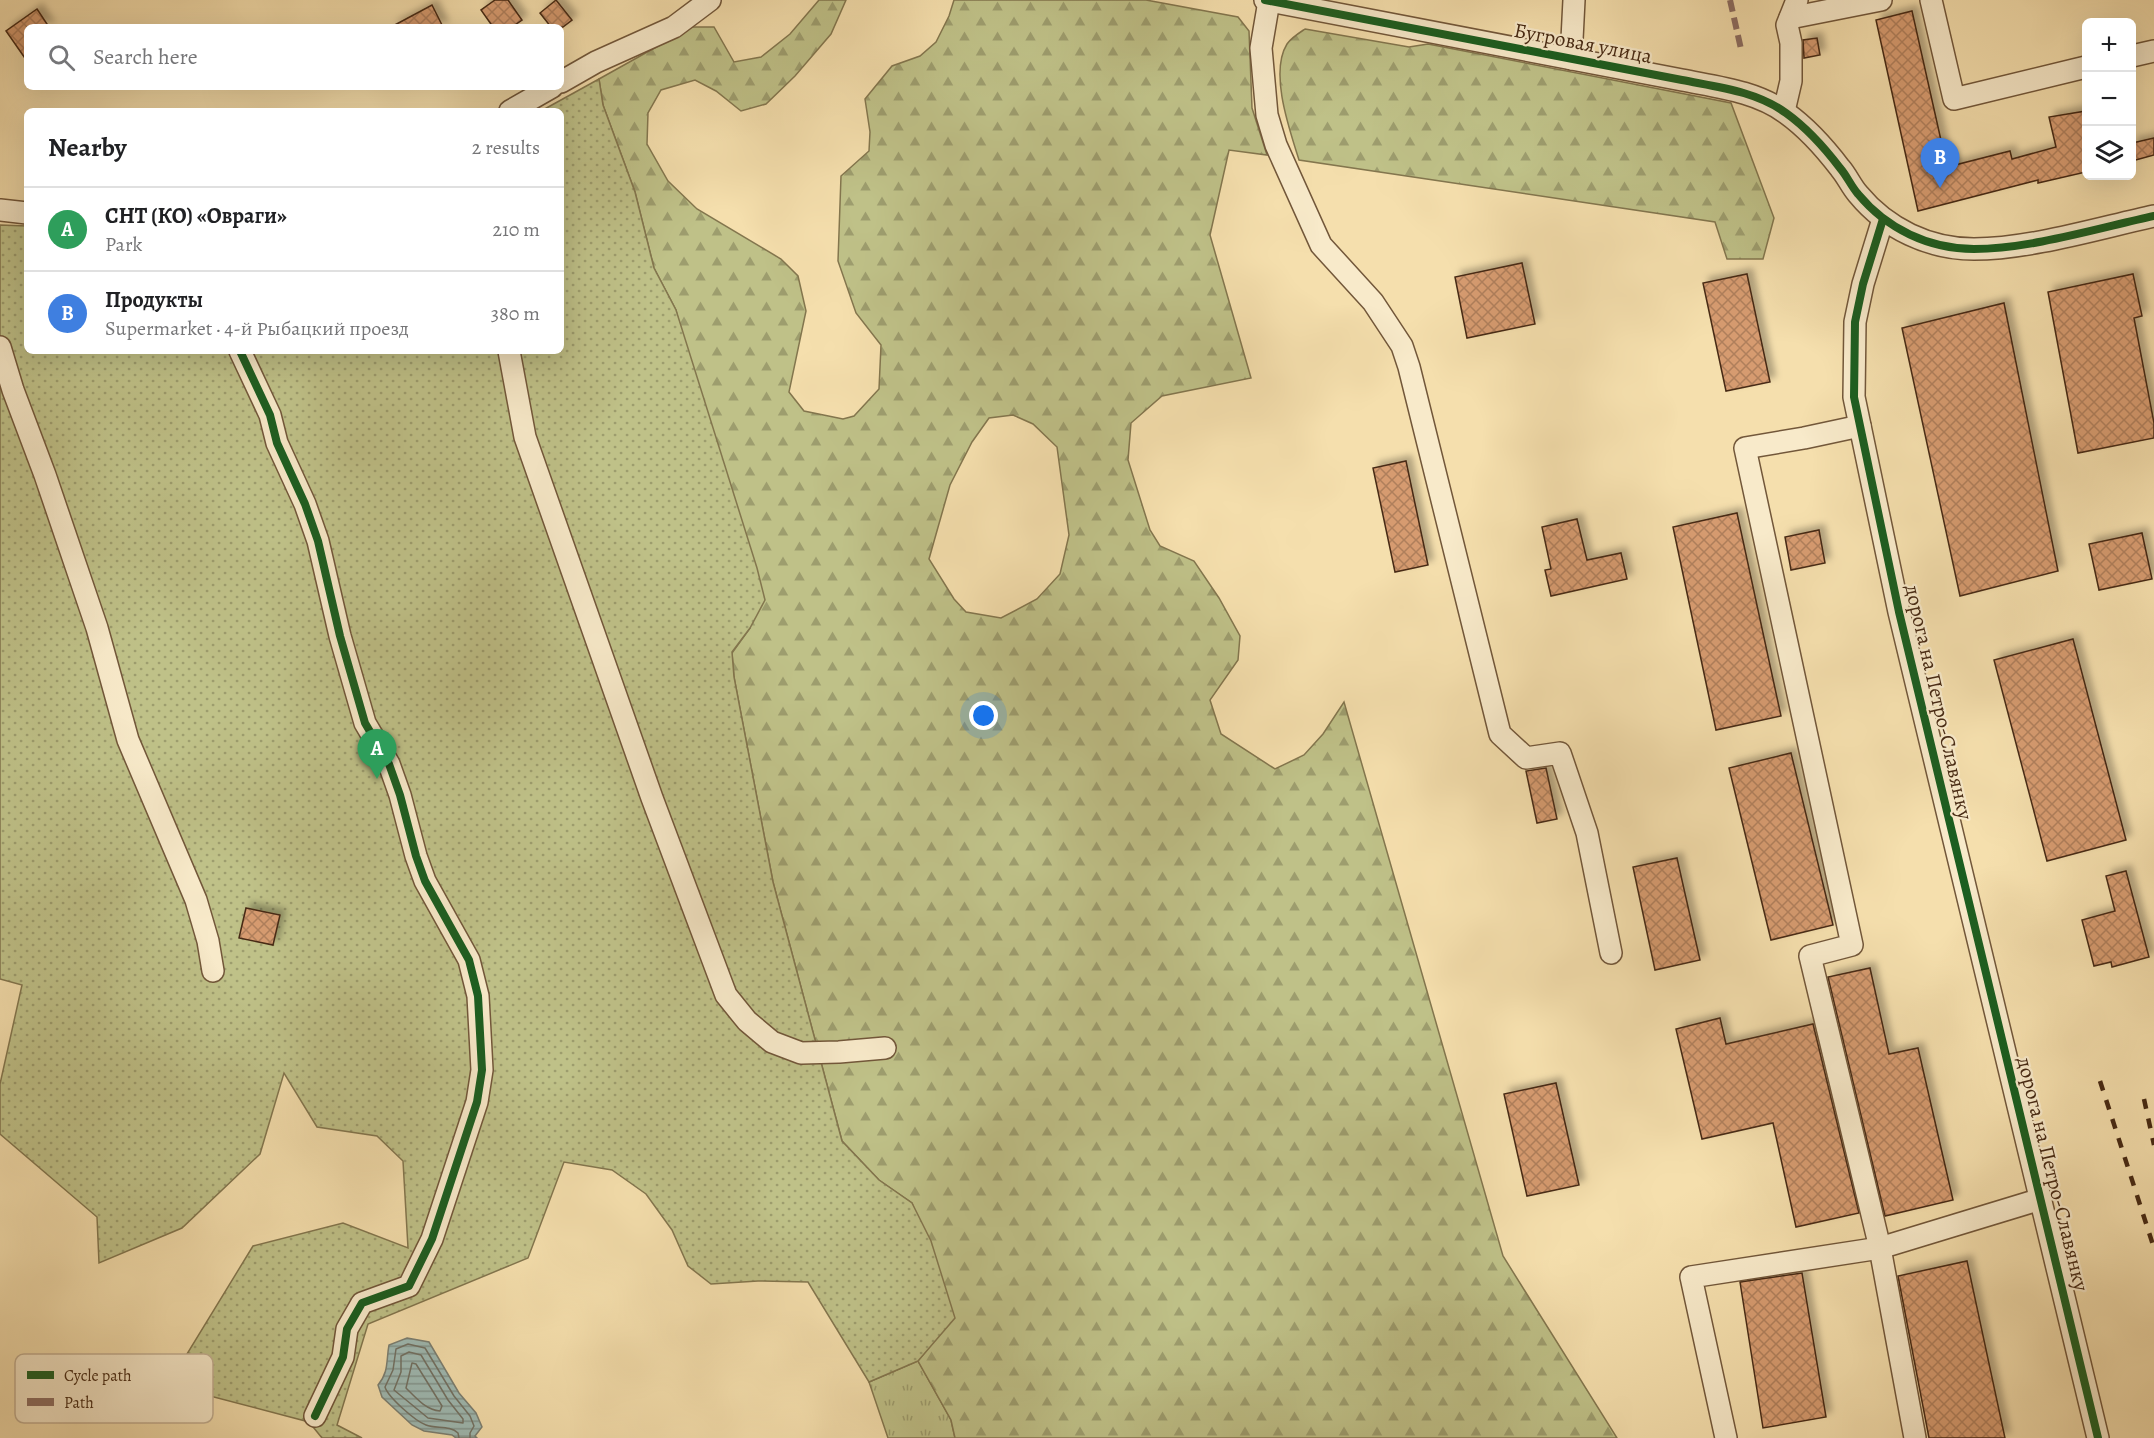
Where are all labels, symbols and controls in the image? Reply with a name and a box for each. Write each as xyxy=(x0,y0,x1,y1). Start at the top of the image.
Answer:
street label: Бугровая улица xyxy=(1512,16,1655,70)
map controls xyxy=(2082,18,2136,180)
button: + xyxy=(2082,18,2136,72)
search box xyxy=(24,24,564,90)
icon: search xyxy=(45,41,78,74)
text: Search here xyxy=(93,42,198,72)
button: − xyxy=(2082,72,2136,126)
button: layers xyxy=(2082,126,2136,180)
text: Nearby xyxy=(48,130,127,165)
text: 2 results xyxy=(472,134,540,161)
pin: B xyxy=(1920,138,1960,188)
text: СНТ (КО) «Овраги» xyxy=(105,201,287,231)
text: A xyxy=(61,216,74,243)
text: 210 m xyxy=(492,216,540,243)
text: Park xyxy=(105,231,143,258)
text: Продукты xyxy=(105,285,203,315)
text: B xyxy=(61,300,74,327)
text: 380 m xyxy=(491,300,540,327)
text: Supermarket · 4-й Рыбацкий проезд xyxy=(105,315,409,342)
street label: дорога на Петро-Славянку xyxy=(1898,581,1980,823)
your location xyxy=(969,701,998,730)
pin: A xyxy=(358,730,397,779)
street label: дорога на Петро-Славянку xyxy=(2010,1053,2096,1294)
legend xyxy=(15,1354,213,1423)
text: Cycle path xyxy=(64,1365,132,1387)
text: Path xyxy=(64,1392,94,1414)

